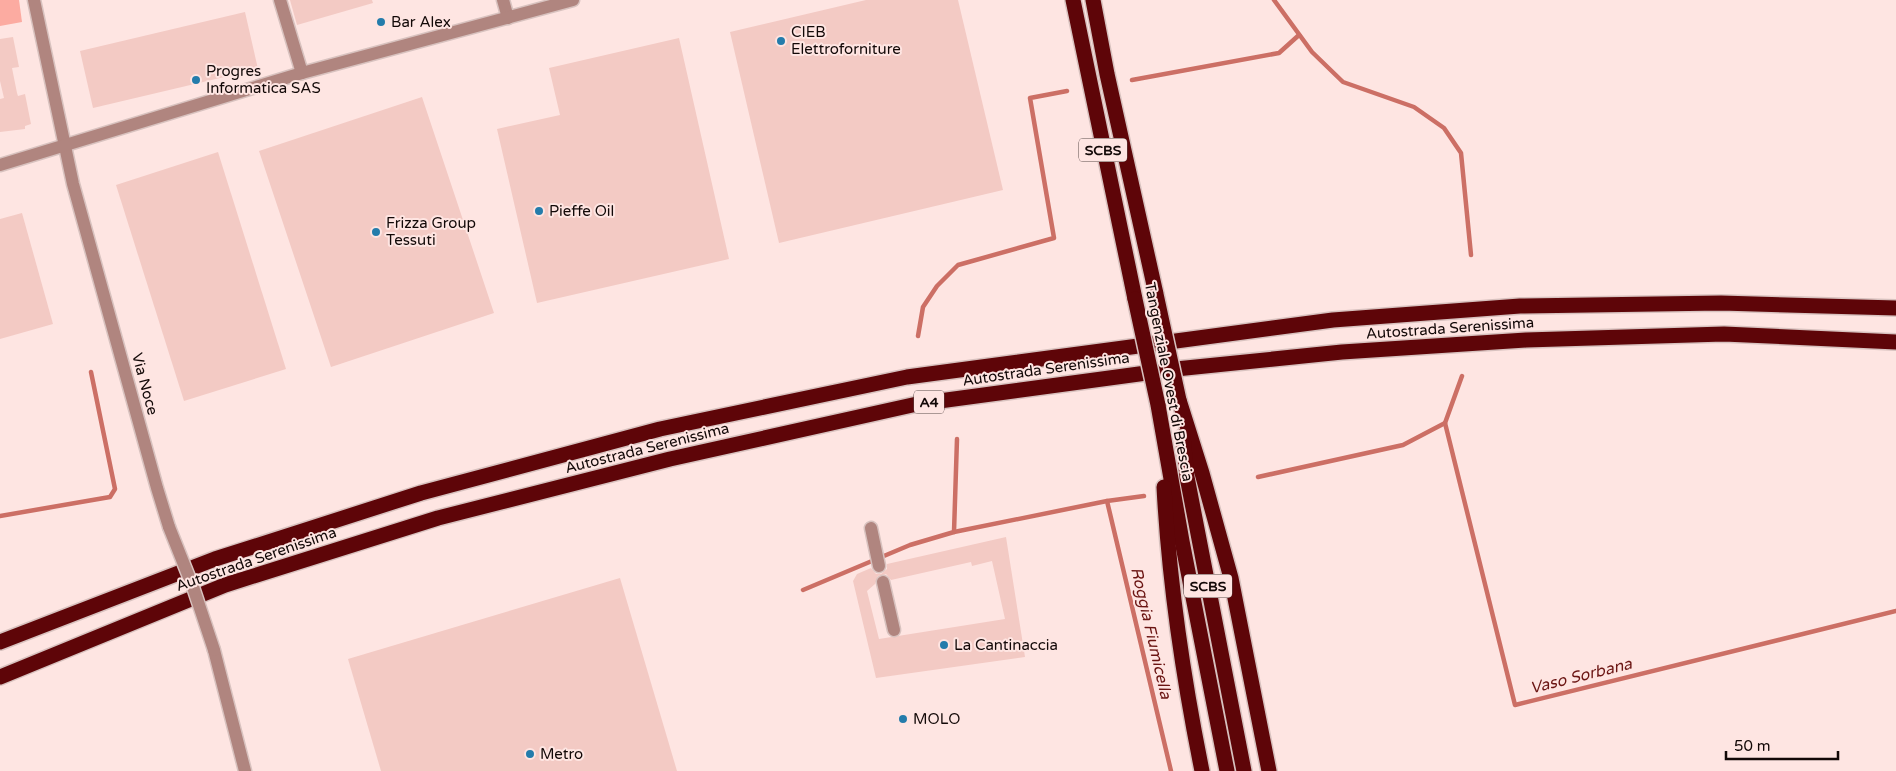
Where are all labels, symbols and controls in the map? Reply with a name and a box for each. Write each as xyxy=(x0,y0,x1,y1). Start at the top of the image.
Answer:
place label: Bar Alex xyxy=(391,13,451,31)
marker: Bar Alex xyxy=(375,16,387,28)
place label: CIEB Elettroforniture xyxy=(791,23,901,58)
marker: CIEB Elettroforniture xyxy=(775,35,787,47)
place label: Progres Informatica SAS xyxy=(206,62,321,97)
marker: Progres Informatica SAS xyxy=(190,74,202,86)
road number: SCBS xyxy=(1079,138,1127,162)
place label: Pieffe Oil xyxy=(549,202,614,220)
marker: Pieffe Oil xyxy=(533,205,545,217)
place label: Frizza Group Tessuti xyxy=(386,214,476,249)
marker: Frizza Group Tessuti xyxy=(370,226,382,238)
street label: Tangenziale Ovest di Brescia xyxy=(1141,281,1197,483)
street label: Autostrada Serenissima xyxy=(1365,313,1535,343)
street label: Autostrada Serenissima xyxy=(961,348,1131,390)
street label: Via Noce xyxy=(128,351,162,417)
road number: A4 xyxy=(914,391,944,414)
street label: Autostrada Serenissima xyxy=(563,419,731,477)
street label: Autostrada Serenissima xyxy=(173,523,339,595)
water label: Roggia Fiumicella xyxy=(1126,565,1176,702)
road number: SCBS xyxy=(1184,574,1232,598)
place label: La Cantinaccia xyxy=(954,636,1058,654)
marker: La Cantinaccia xyxy=(938,639,950,651)
water label: Vaso Sorbana xyxy=(1528,653,1635,698)
place label: MOLO xyxy=(913,710,961,728)
marker: MOLO xyxy=(897,713,909,725)
scale bar xyxy=(1726,728,1838,760)
text: 50 m xyxy=(1734,737,1771,755)
place label: Metro xyxy=(540,745,583,763)
marker: Metro xyxy=(524,748,536,760)

